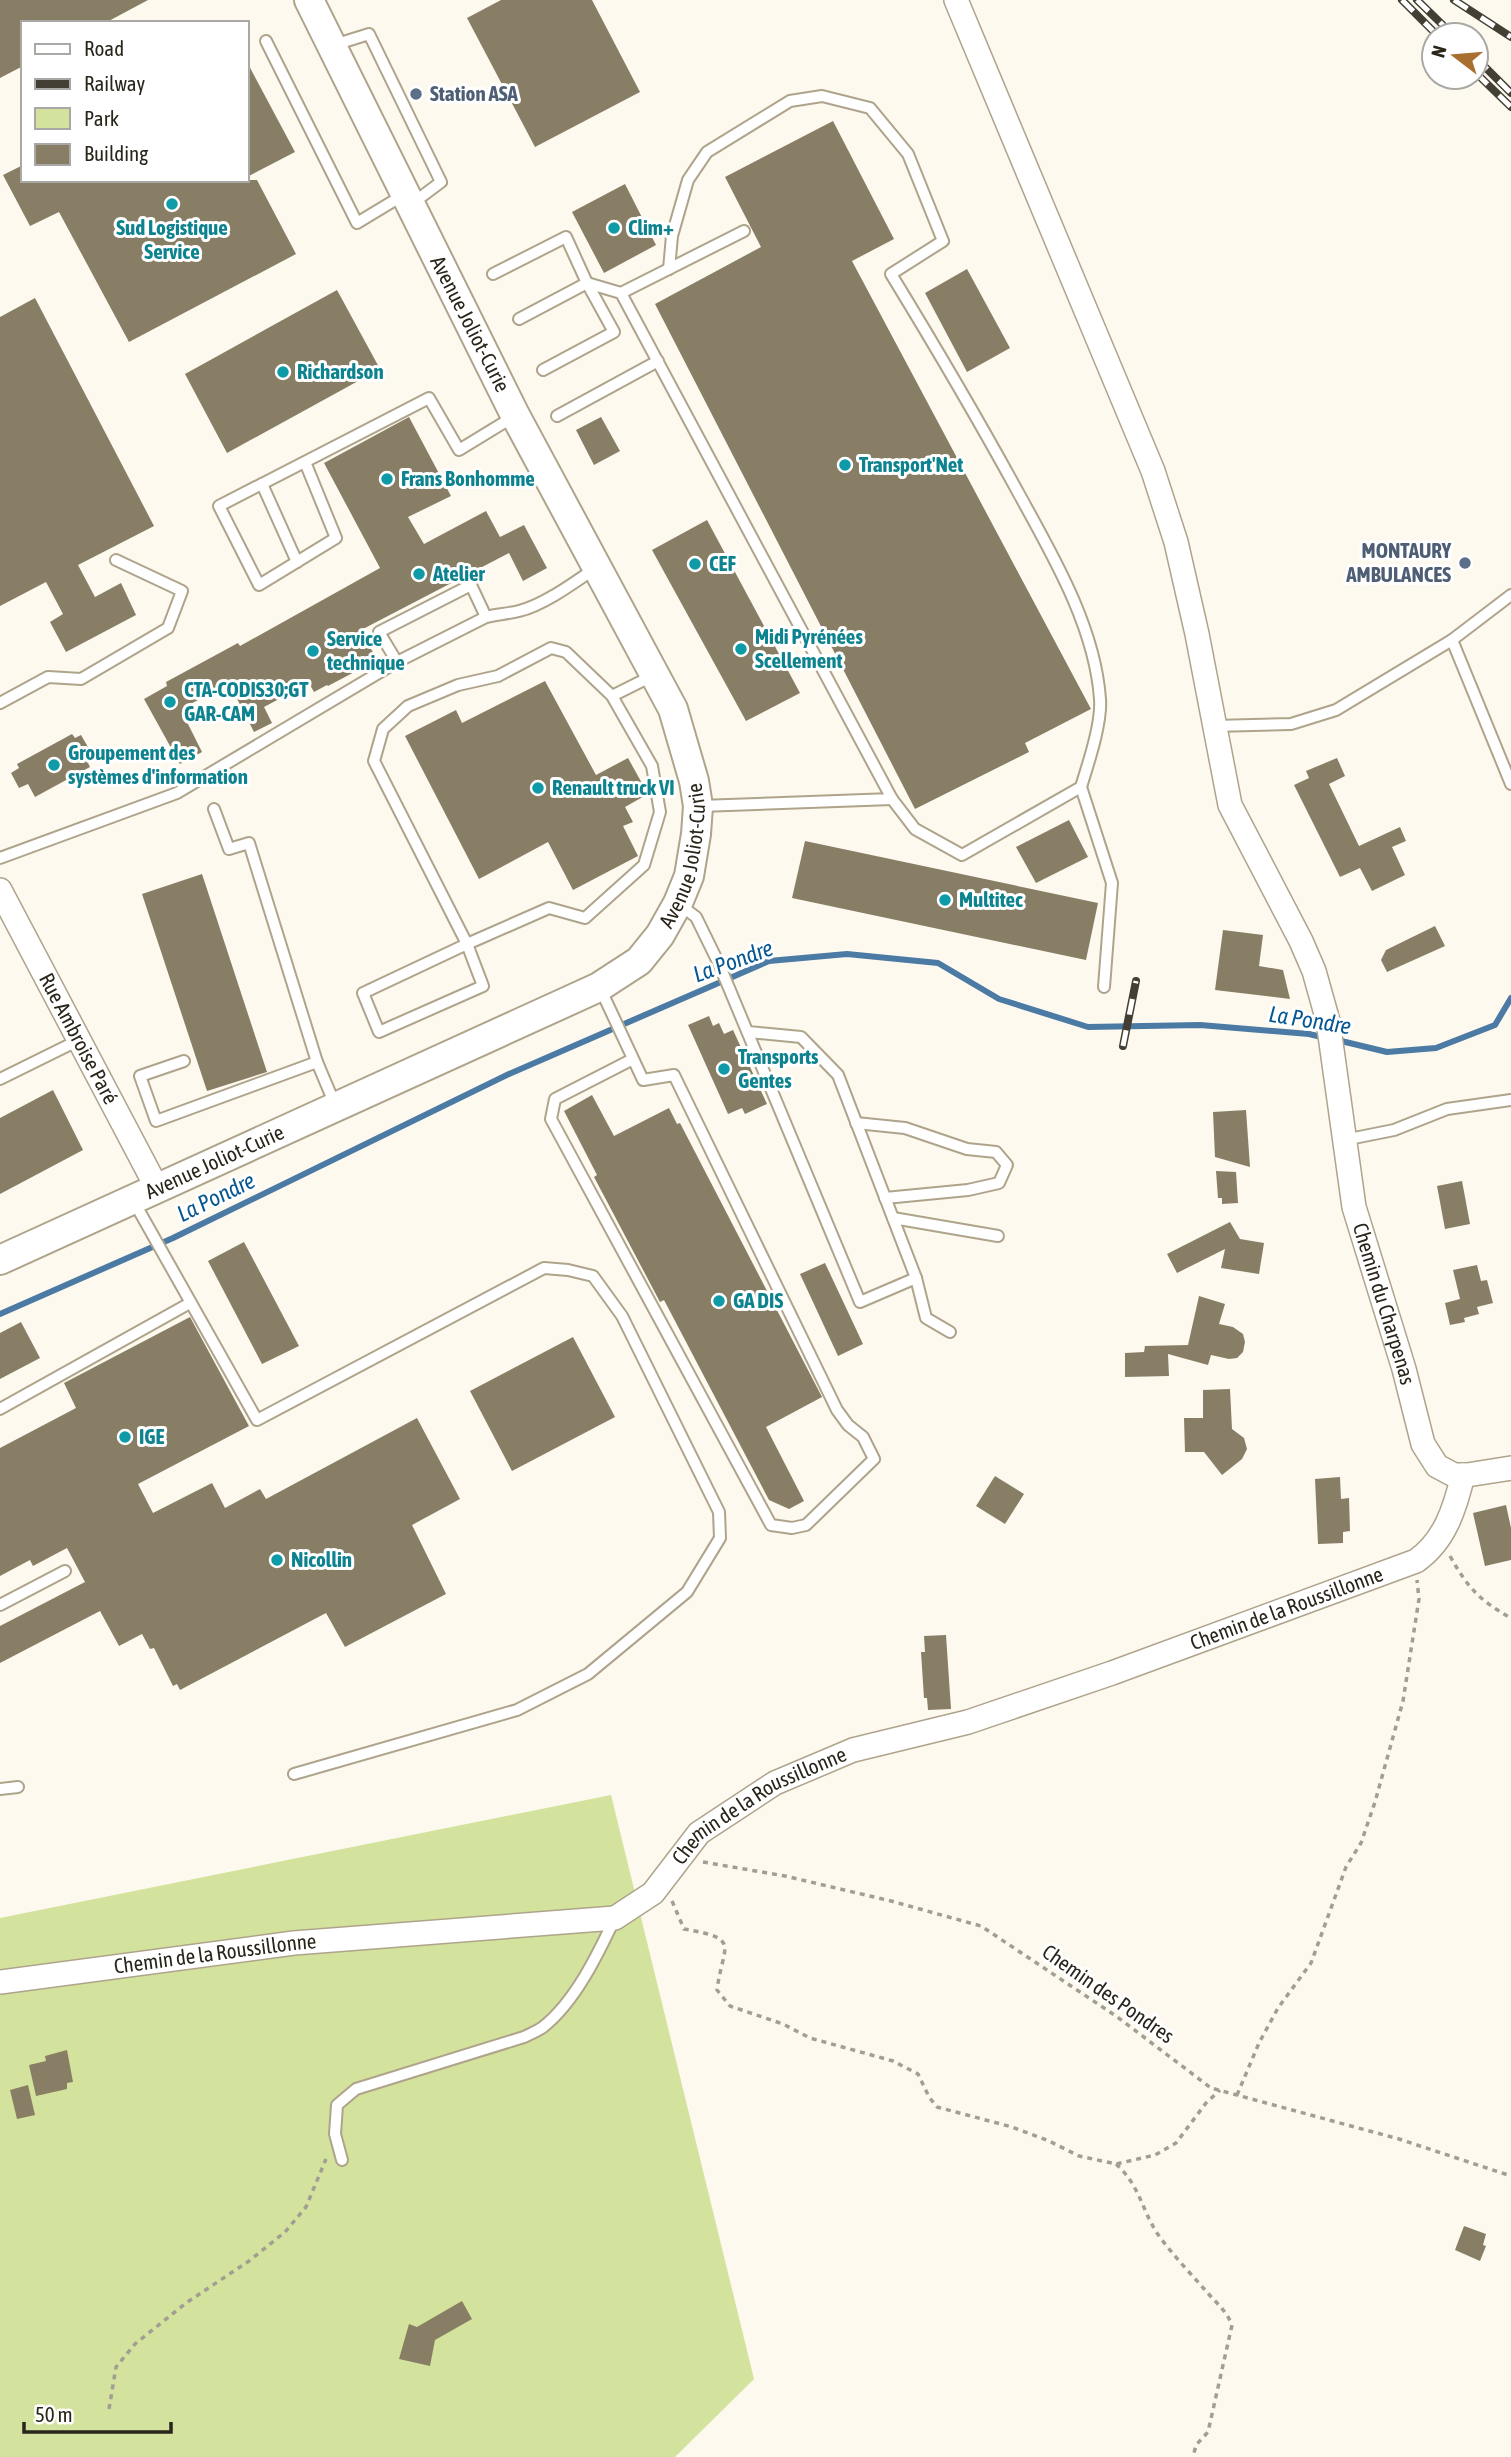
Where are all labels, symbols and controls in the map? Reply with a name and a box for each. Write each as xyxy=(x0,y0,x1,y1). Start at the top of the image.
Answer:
legend xyxy=(21,21,248,182)
north arrow xyxy=(1420,21,1490,91)
text: Road xyxy=(84,36,124,60)
text: N xyxy=(1427,43,1451,60)
text: Railway xyxy=(84,71,146,95)
place label: Station ASA xyxy=(430,81,519,105)
marker: Station ASA xyxy=(408,86,424,102)
text: Park xyxy=(84,106,119,130)
text: Building xyxy=(84,141,148,165)
marker: Sud Logistique Service xyxy=(164,196,180,212)
place label: Sud Logistique Service xyxy=(116,215,228,263)
place label: Clim+ xyxy=(628,215,674,239)
marker: Clim+ xyxy=(606,220,622,236)
street label: Avenue Joliot-Curie xyxy=(426,252,515,396)
place label: Richardson xyxy=(297,359,384,383)
marker: Richardson xyxy=(275,364,291,380)
place label: Transport'Net xyxy=(859,452,963,476)
marker: Transport'Net xyxy=(837,457,853,473)
place label: Frans Bonhomme xyxy=(401,466,535,490)
marker: Frans Bonhomme xyxy=(379,471,395,487)
place label: MONTAURY AMBULANCES xyxy=(1345,538,1452,586)
place label: CEF xyxy=(709,551,736,575)
marker: MONTAURY AMBULANCES xyxy=(1457,555,1473,571)
marker: CEF xyxy=(687,556,703,572)
place label: Atelier xyxy=(432,561,486,585)
marker: Atelier xyxy=(411,566,427,582)
place label: Midi Pyrénées Scellement xyxy=(755,624,863,672)
place label: Service technique xyxy=(326,626,405,674)
marker: Midi Pyrénées Scellement xyxy=(733,641,749,657)
marker: Service technique xyxy=(305,643,321,659)
place label: CTA-CODIS30;GT GAR-CAM xyxy=(184,677,309,725)
marker: CTA-CODIS30;GT GAR-CAM xyxy=(162,694,178,710)
place label: Groupement des systèmes d'information xyxy=(68,740,248,788)
marker: Groupement des systèmes d'information xyxy=(46,757,62,773)
place label: Renault truck VI xyxy=(552,775,675,799)
marker: Renault truck VI xyxy=(530,780,546,796)
street label: Avenue Joliot-Curie xyxy=(653,782,709,932)
place label: Multitec xyxy=(959,887,1023,911)
marker: Multitec xyxy=(937,892,953,908)
water label: La Pondre xyxy=(689,935,777,987)
street label: Rue Ambroise Paré xyxy=(35,969,124,1108)
water label: La Pondre xyxy=(1267,1001,1353,1039)
place label: Transports Gentes xyxy=(738,1044,819,1092)
marker: Transports Gentes xyxy=(716,1061,732,1077)
street label: Avenue Joliot-Curie xyxy=(141,1119,287,1203)
water label: La Pondre xyxy=(173,1167,259,1227)
street label: Chemin du Charpenas xyxy=(1349,1220,1420,1387)
place label: GA DIS xyxy=(733,1288,783,1312)
marker: GA DIS xyxy=(711,1293,727,1309)
place label: IGE xyxy=(139,1424,164,1448)
marker: IGE xyxy=(117,1429,133,1445)
place label: Nicollin xyxy=(291,1547,352,1571)
marker: Nicollin xyxy=(269,1552,285,1568)
street label: Chemin de la Roussillonne xyxy=(1187,1561,1386,1654)
street label: Chemin de la Roussillonne xyxy=(666,1741,850,1869)
street label: Chemin de la Roussillonne xyxy=(112,1928,317,1978)
street label: Chemin des Pondres xyxy=(1038,1939,1179,2048)
scale bar xyxy=(24,2390,172,2434)
text: 50 m xyxy=(35,2402,73,2426)

